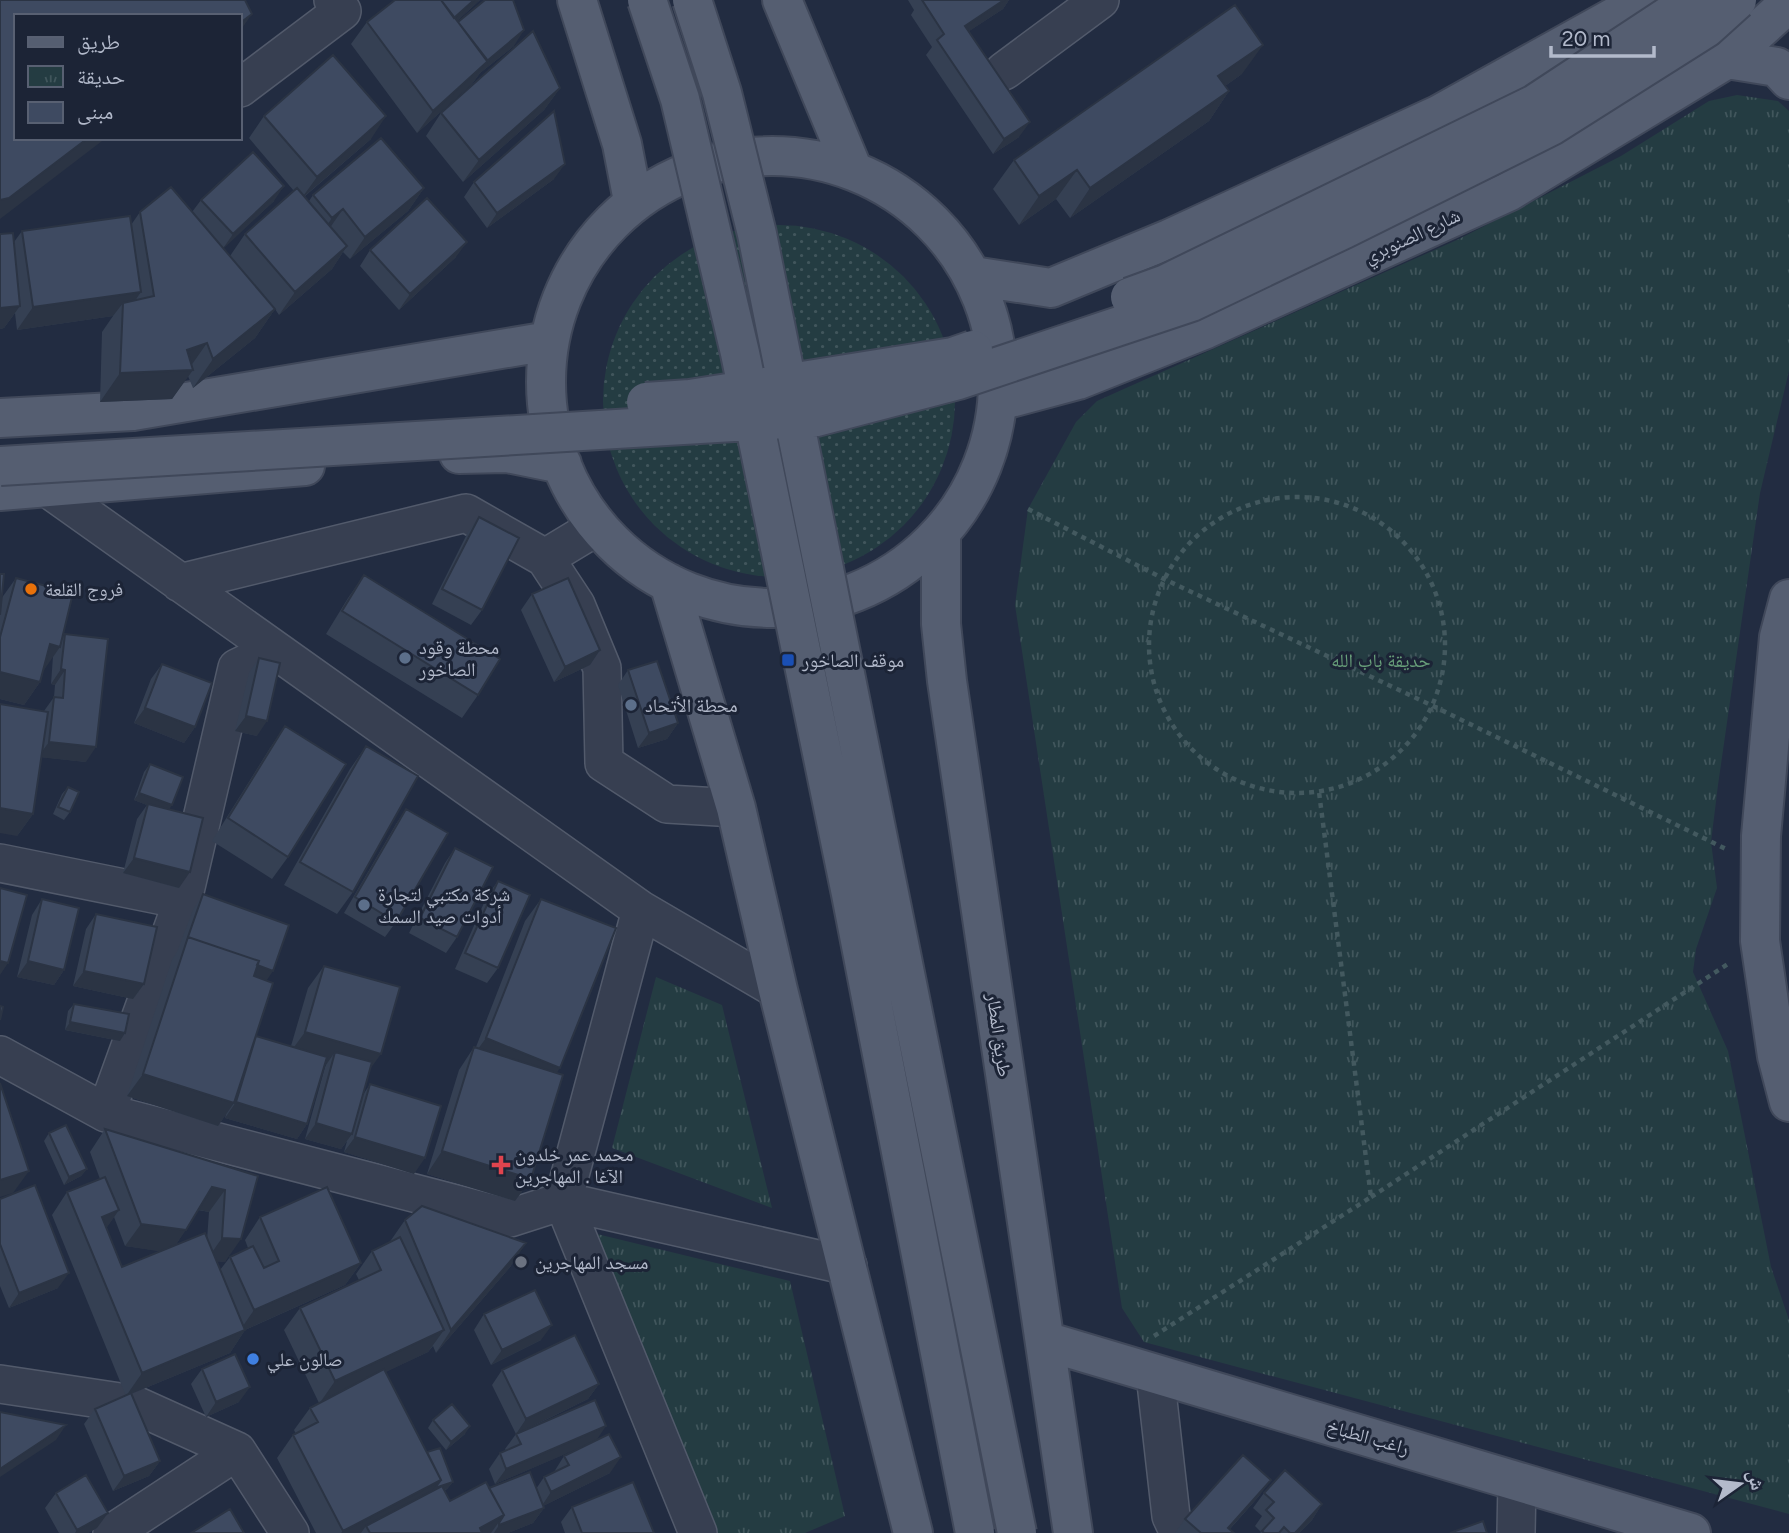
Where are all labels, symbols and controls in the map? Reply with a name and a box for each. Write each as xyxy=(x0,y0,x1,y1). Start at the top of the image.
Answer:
legend xyxy=(14,14,242,140)
scale bar xyxy=(1551,14,1654,58)
text: 20 m xyxy=(1562,26,1610,51)
text: طريق xyxy=(77,29,120,55)
text: حديقة xyxy=(77,64,125,89)
text: مبنى xyxy=(77,99,113,125)
street label: شارع الصنوبري xyxy=(1360,204,1465,272)
place label: فروج القلعة xyxy=(45,578,123,601)
marker: فروج القلعة xyxy=(23,581,39,597)
place label: محطة وقود الصاخور xyxy=(418,636,499,681)
place label: موقف الصاخور xyxy=(801,649,904,672)
park label: حديقة باب الله xyxy=(1331,649,1431,672)
marker: محطة وقود الصاخور xyxy=(397,650,413,666)
marker: موقف الصاخور xyxy=(780,652,796,668)
place label: محطة الأتحاد xyxy=(645,694,738,717)
marker: محطة الأتحاد xyxy=(623,697,639,713)
place label: شركة مكتبي لتجارة أدوات صيد السمك xyxy=(378,883,510,928)
marker: شركة مكتبي لتجارة أدوات صيد السمك xyxy=(356,897,372,913)
street label: طريق المطار xyxy=(982,991,1016,1078)
place label: محمد عمر خلدون الآغا . المهاجرين xyxy=(515,1143,633,1188)
marker: محمد عمر خلدون الآغا . المهاجرين xyxy=(493,1157,509,1173)
place label: مسجد المهاجرين xyxy=(535,1251,648,1274)
marker: مسجد المهاجرين xyxy=(513,1254,529,1270)
place label: صالون علي xyxy=(267,1348,343,1374)
marker: صالون علي xyxy=(245,1351,261,1367)
street label: راغب الطباخ xyxy=(1324,1414,1412,1460)
north arrow xyxy=(1705,1449,1775,1519)
text: ش xyxy=(1742,1467,1770,1493)

